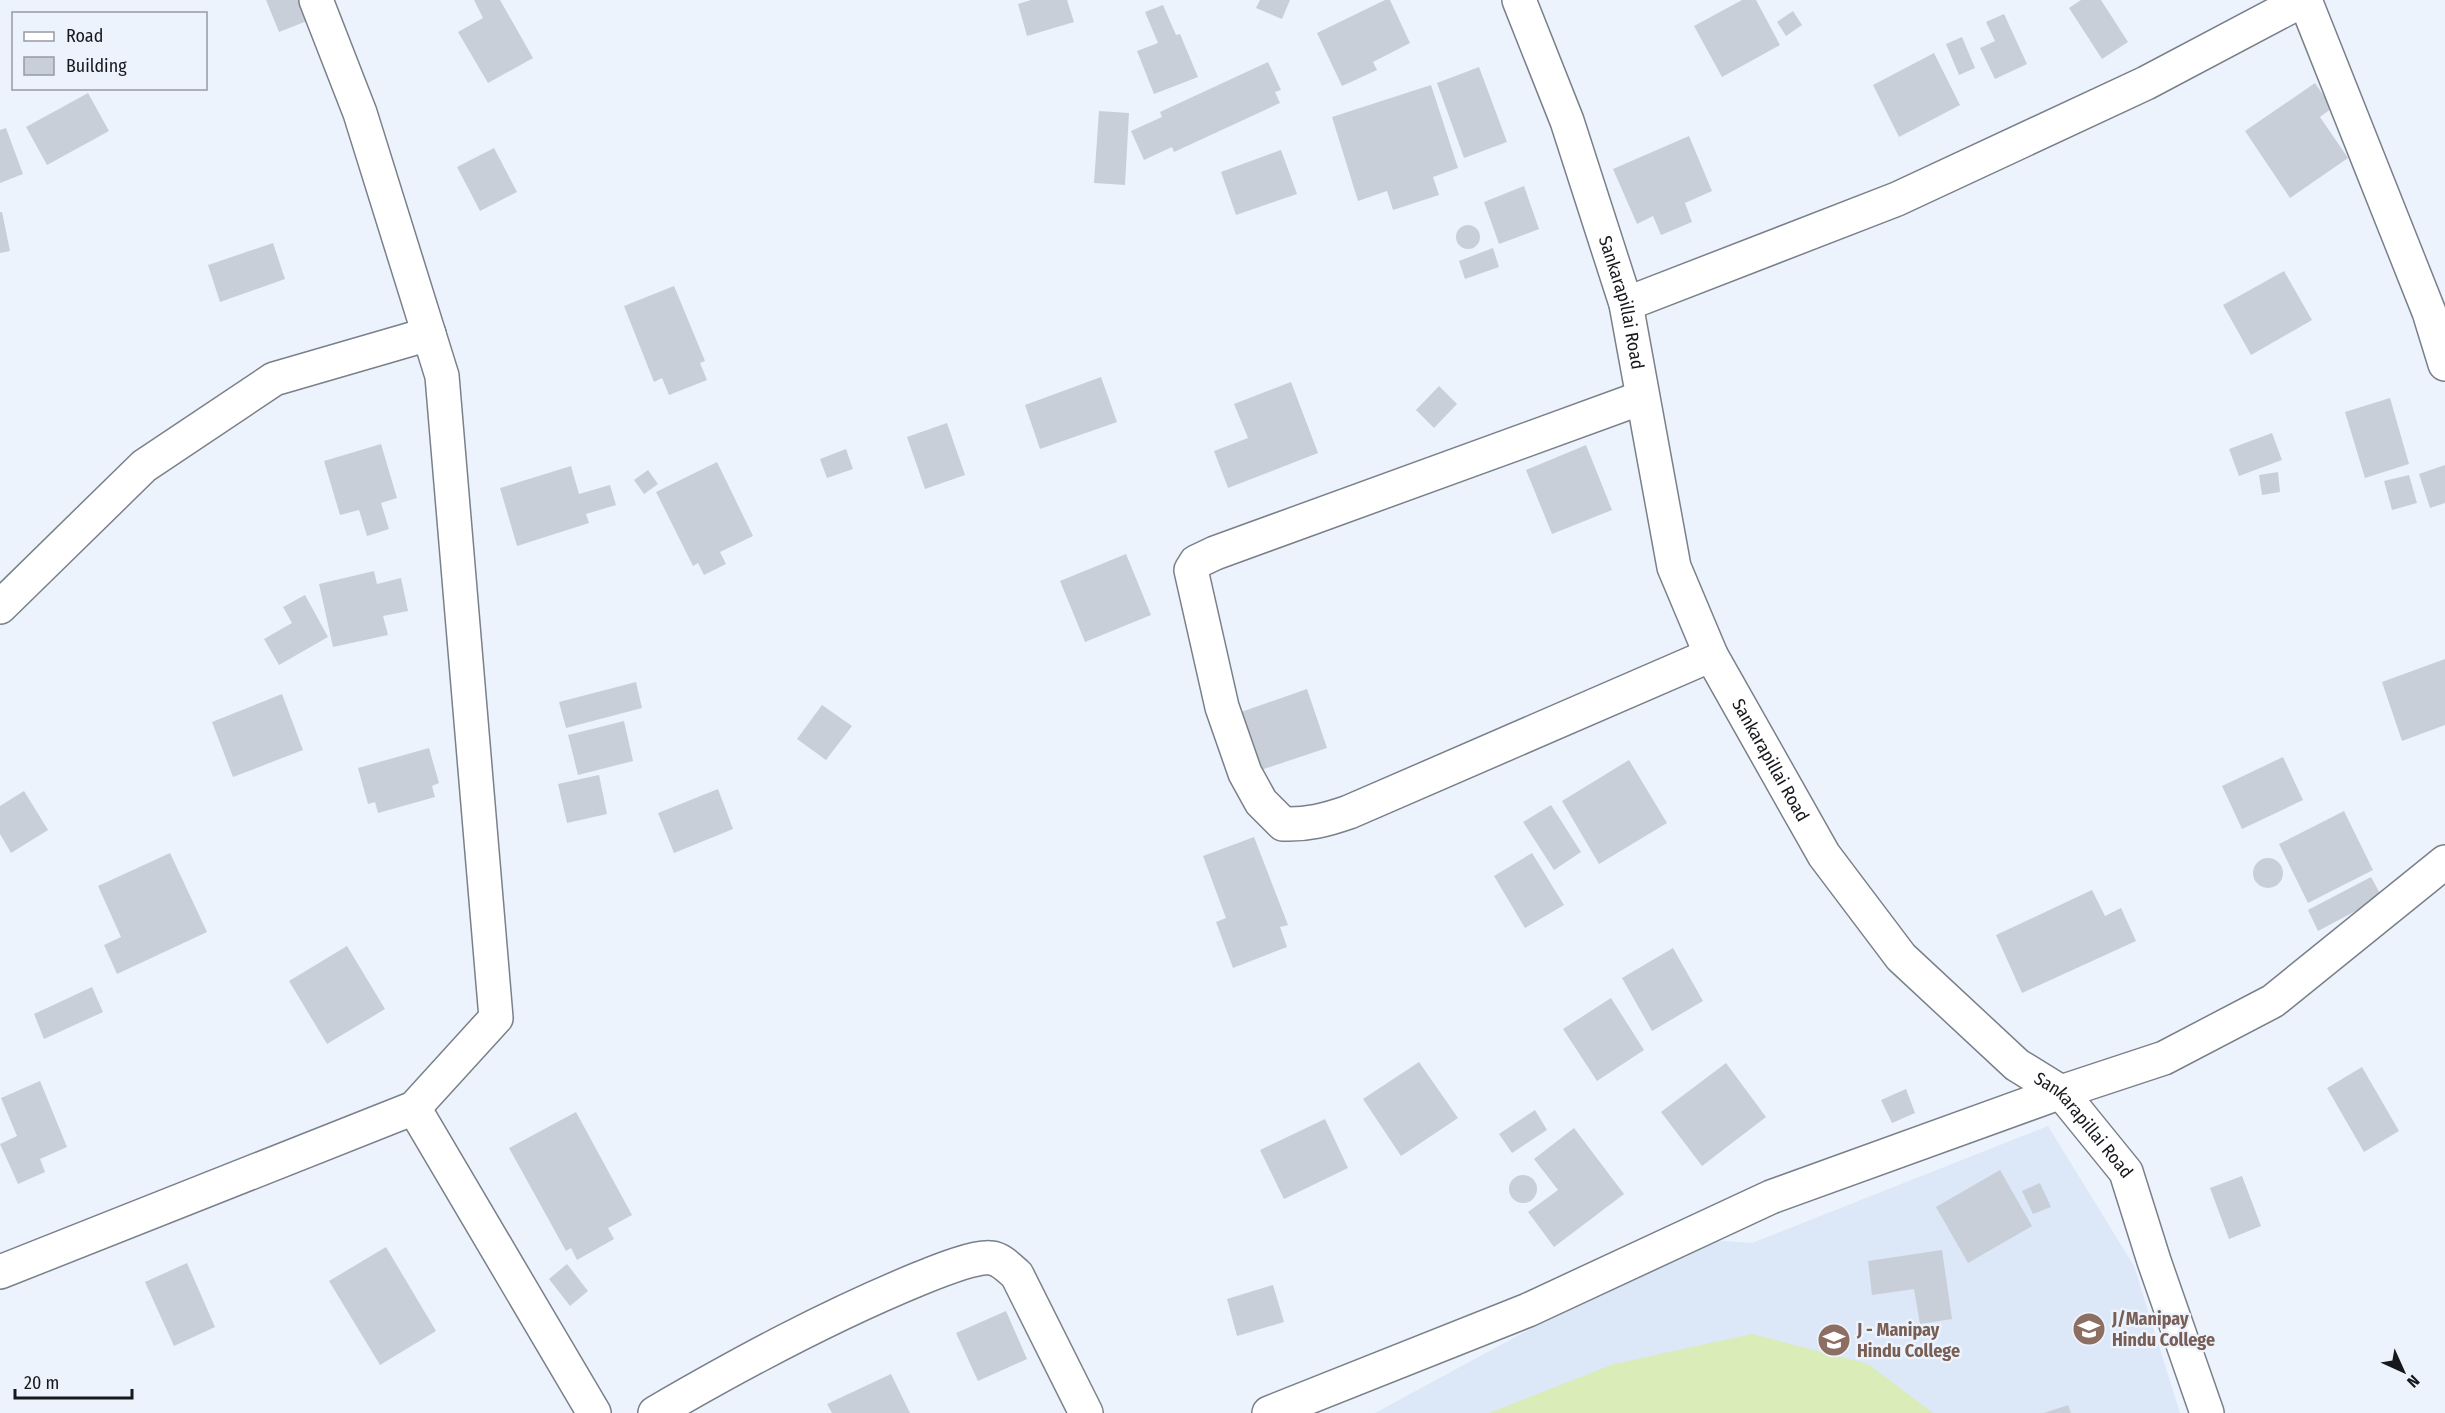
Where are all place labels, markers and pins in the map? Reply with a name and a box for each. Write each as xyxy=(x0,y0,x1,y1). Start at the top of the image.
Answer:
place label: J/Manipay Hindu College xyxy=(2111,1308,2215,1351)
school or university icon: J/Manipay Hindu College xyxy=(2071,1311,2107,1347)
place label: J - Manipay Hindu College xyxy=(1856,1319,1960,1362)
school or university icon: J - Manipay Hindu College xyxy=(1816,1322,1852,1358)

